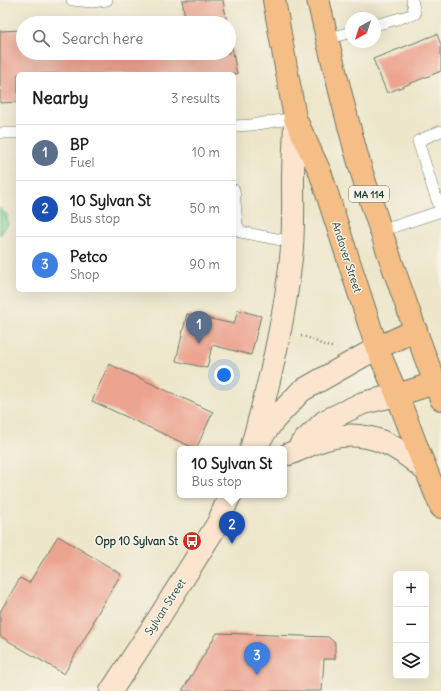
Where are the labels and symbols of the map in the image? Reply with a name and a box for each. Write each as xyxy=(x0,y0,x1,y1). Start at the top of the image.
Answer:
north arrow xyxy=(345,12,381,48)
road number: MA 114 xyxy=(349,186,389,202)
street label: Andover Street xyxy=(329,220,365,295)
pin: 1 xyxy=(186,311,212,344)
your location xyxy=(214,365,234,385)
pin: 2 xyxy=(219,511,245,544)
bus stop icon: Opp 10 Sylvan St xyxy=(181,530,203,552)
place label: Opp 10 Sylvan St xyxy=(95,534,178,549)
street label: Sylvan Street xyxy=(141,576,189,638)
pin: 3 xyxy=(244,642,270,675)

